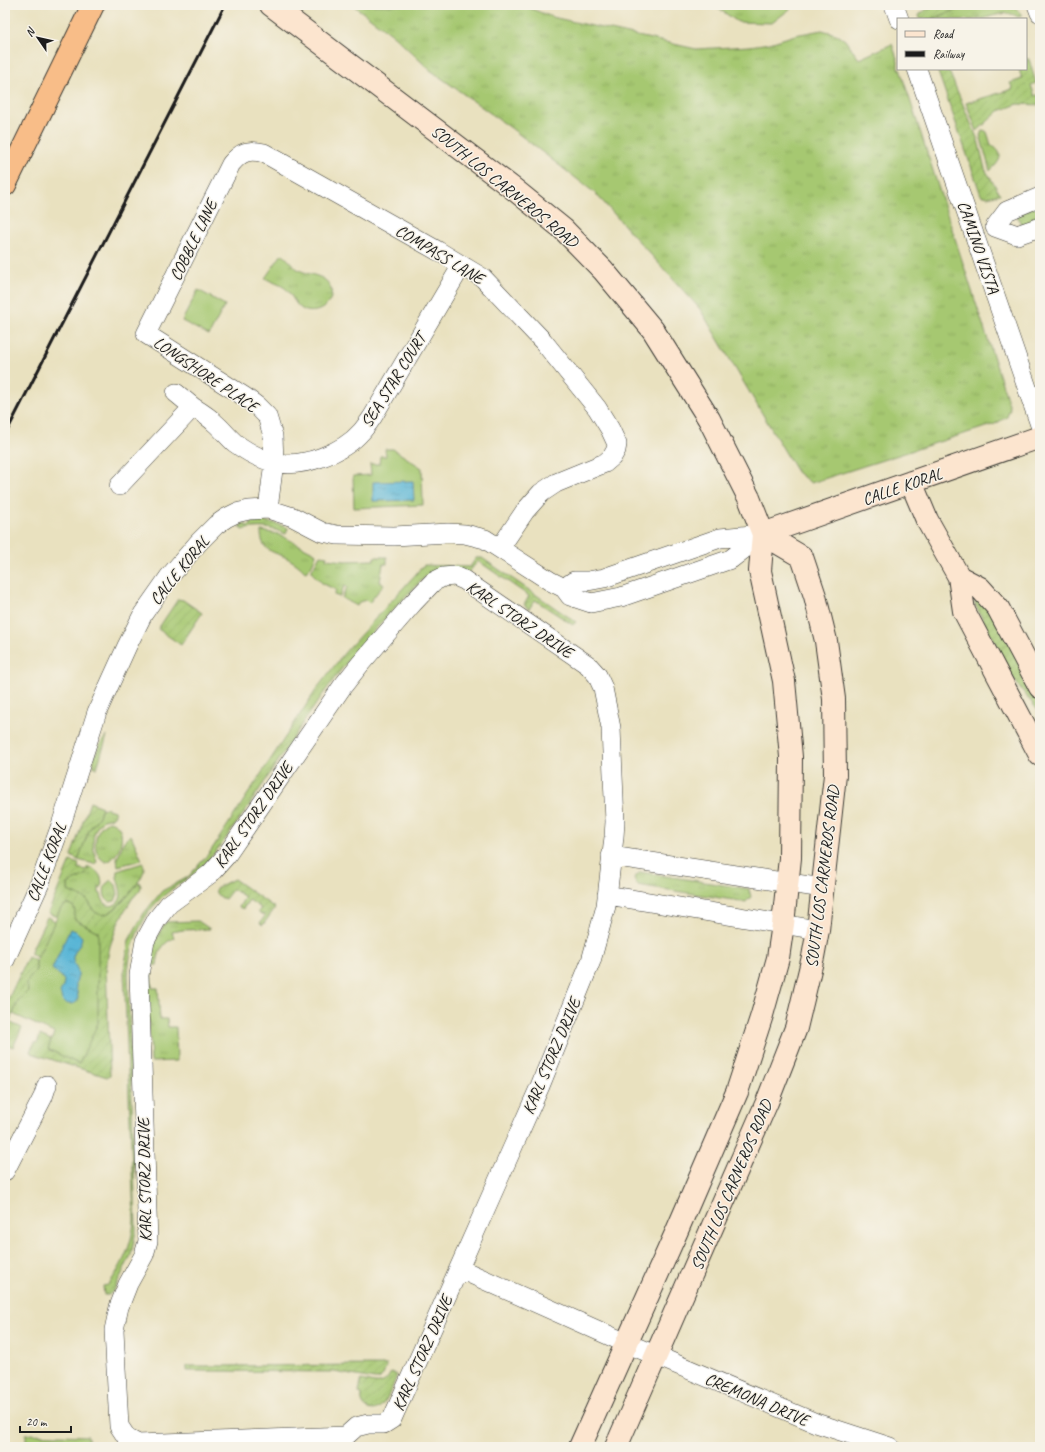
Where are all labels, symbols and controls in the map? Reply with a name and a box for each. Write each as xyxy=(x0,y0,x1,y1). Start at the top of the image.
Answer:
north arrow xyxy=(18,18,58,58)
legend xyxy=(897,18,1027,70)
text: N xyxy=(22,24,39,39)
text: Road xyxy=(933,26,955,42)
text: Railway xyxy=(933,46,965,62)
street label: SOUTH LOS CARNEROS ROAD xyxy=(427,121,584,254)
street label: COBBLE LANE xyxy=(165,195,223,284)
street label: CAMINO VISTA xyxy=(953,198,1004,297)
street label: COMPASS LANE xyxy=(392,220,489,290)
street label: SEA STAR COURT xyxy=(356,326,432,431)
street label: LONGSHORE PLACE xyxy=(150,332,264,419)
street label: CALLE KORAL xyxy=(860,463,945,510)
street label: CALLE KORAL xyxy=(145,531,214,609)
street label: KARL STORZ DRIVE xyxy=(462,576,579,664)
street label: KARL STORZ DRIVE xyxy=(209,757,299,872)
street label: SOUTH LOS CARNEROS ROAD xyxy=(801,783,844,969)
street label: CALLE KORAL xyxy=(22,819,71,905)
street label: KARL STORZ DRIVE xyxy=(518,993,586,1117)
street label: SOUTH LOS CARNEROS ROAD xyxy=(686,1095,778,1274)
street label: KARL STORZ DRIVE xyxy=(133,1116,156,1242)
street label: KARL STORZ DRIVE xyxy=(388,1290,458,1414)
street label: CREMONA DRIVE xyxy=(702,1368,814,1432)
scale bar xyxy=(20,1408,71,1434)
text: 20 m xyxy=(26,1414,48,1430)

